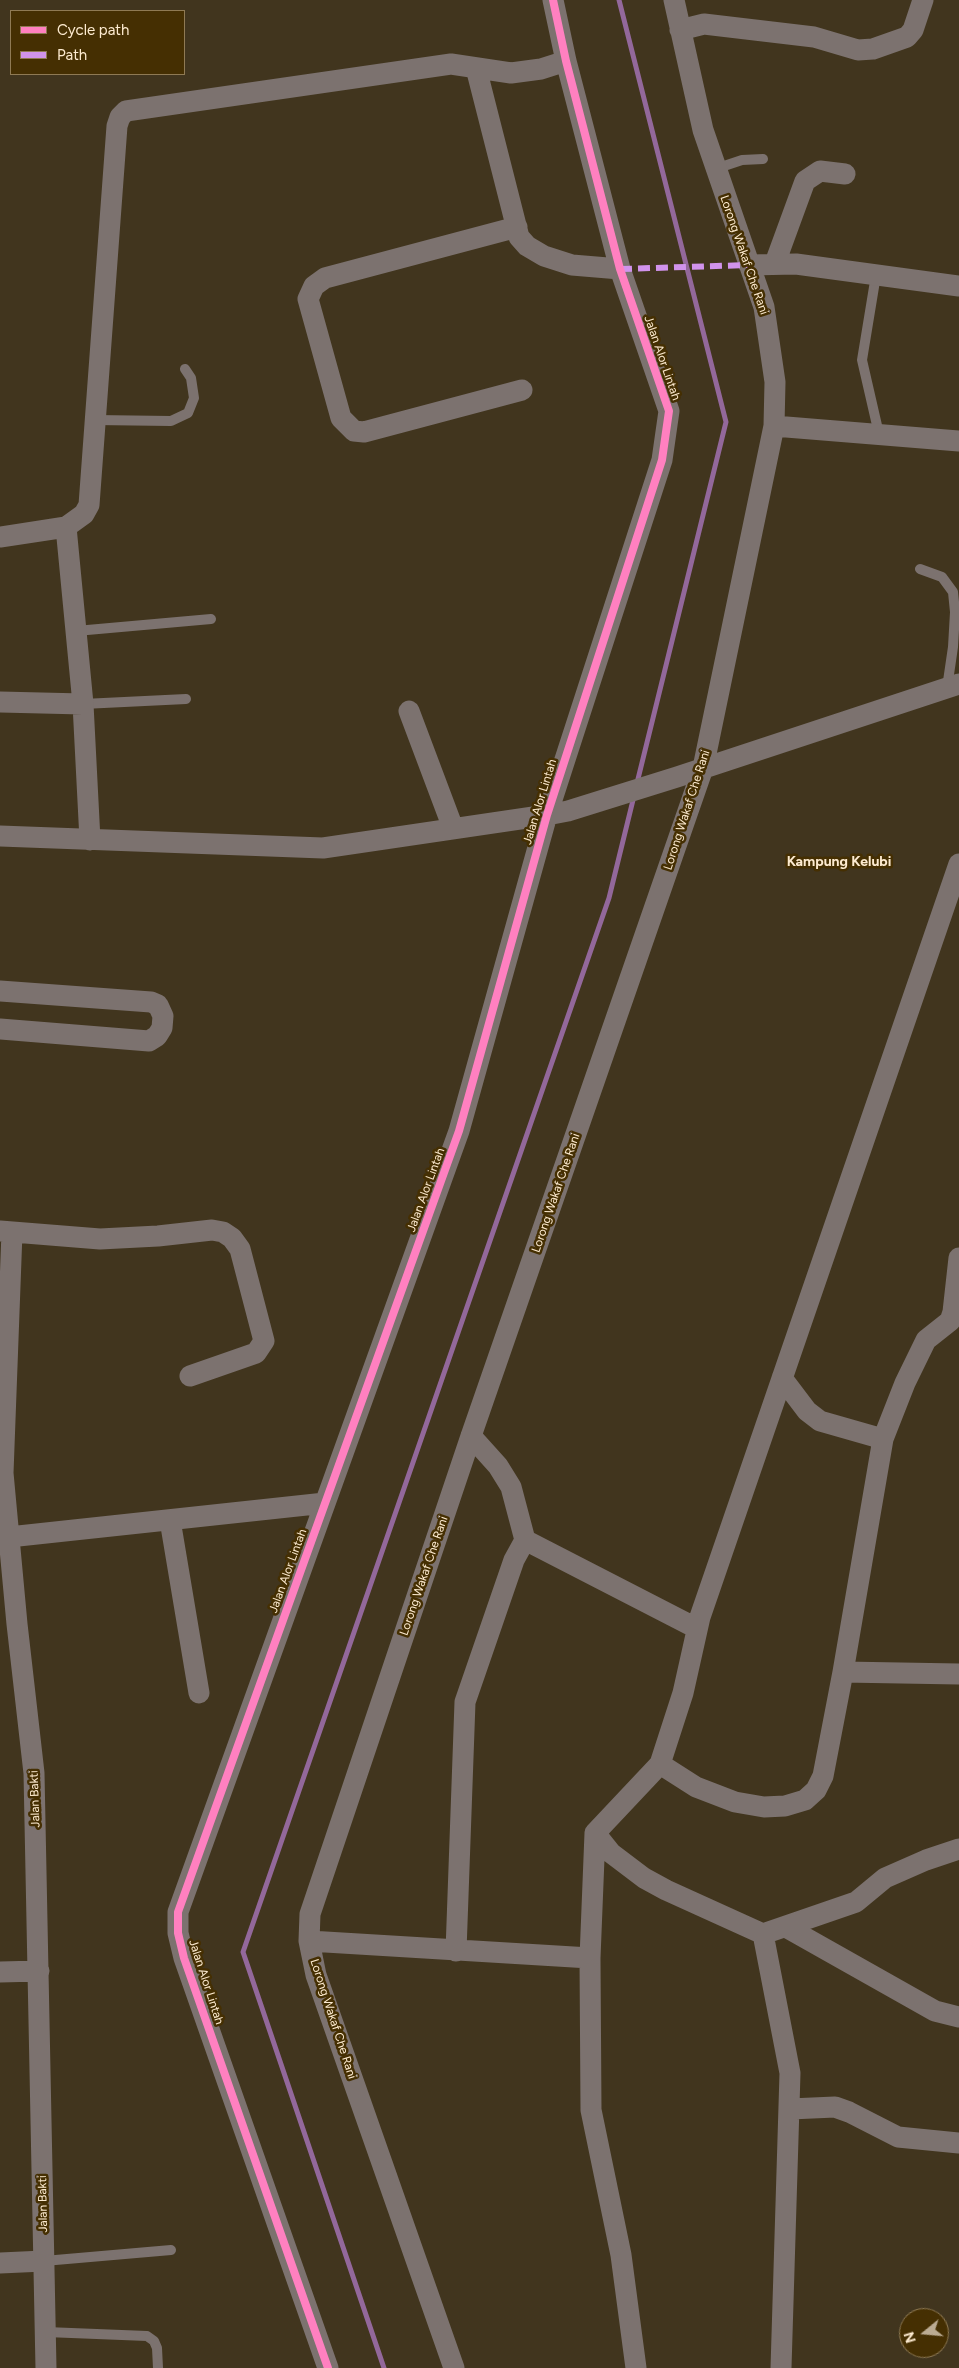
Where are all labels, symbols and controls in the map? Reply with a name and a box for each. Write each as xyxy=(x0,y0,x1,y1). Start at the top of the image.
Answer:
legend xyxy=(10,10,185,75)
text: Cycle path xyxy=(57,21,129,39)
text: Path xyxy=(57,46,87,64)
street label: Lorong Wakaf Che Rani xyxy=(717,193,771,317)
street label: Jalan Alor Lintah xyxy=(641,314,683,402)
street label: Lorong Wakaf Che Rani xyxy=(661,748,713,872)
street label: Jalan Alor Lintah xyxy=(520,758,560,846)
district label: Kampung Kelubi xyxy=(787,854,891,870)
street label: Lorong Wakaf Che Rani xyxy=(529,1131,583,1255)
street label: Jalan Alor Lintah xyxy=(404,1146,448,1234)
street label: Lorong Wakaf Che Rani xyxy=(397,1514,451,1638)
street label: Jalan Alor Lintah xyxy=(266,1527,310,1615)
street label: Jalan Bakti xyxy=(27,1770,43,1828)
street label: Jalan Alor Lintah xyxy=(185,1938,227,2026)
street label: Lorong Wakaf Che Rani xyxy=(307,1957,359,2081)
street label: Jalan Bakti xyxy=(35,2175,51,2233)
north arrow xyxy=(899,2308,949,2358)
text: N xyxy=(900,2330,920,2345)

